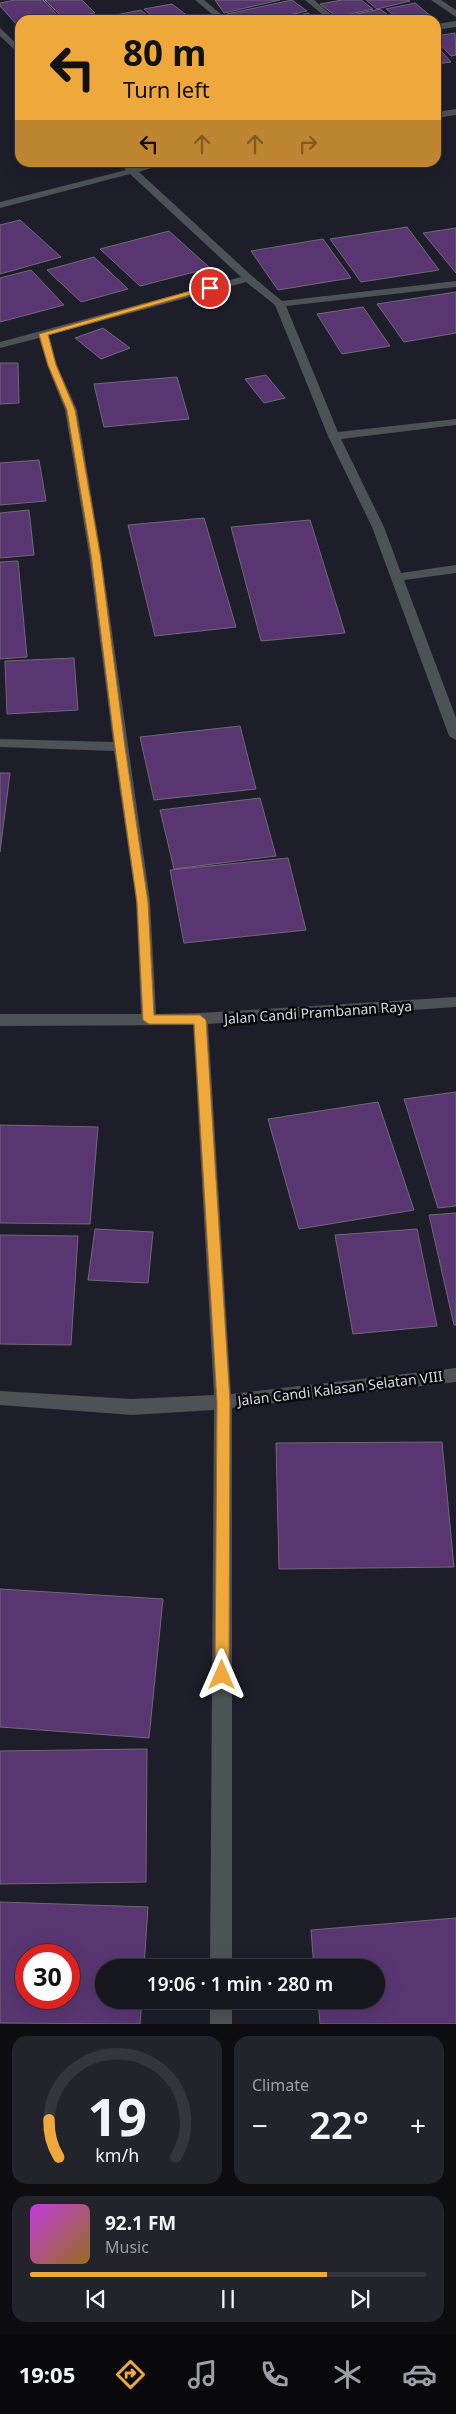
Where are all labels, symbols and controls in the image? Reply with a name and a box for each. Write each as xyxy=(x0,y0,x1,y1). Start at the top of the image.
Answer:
text: 80 m xyxy=(123,29,206,76)
icon: left xyxy=(40,35,105,100)
text: Turn left xyxy=(123,74,210,104)
icon: left xyxy=(135,130,163,158)
icon: ahead xyxy=(188,130,216,158)
icon: ahead xyxy=(241,130,269,158)
icon: right xyxy=(294,130,322,158)
pin xyxy=(189,267,231,309)
icon: arrive xyxy=(196,274,224,302)
street label: Jalan Candi Prambanan Raya xyxy=(221,996,413,1028)
street label: Jalan Candi Kalasan Selatan VIII xyxy=(234,1366,444,1410)
position arrow xyxy=(195,1648,247,1700)
speed limit sign: 30 xyxy=(15,1944,80,2009)
text: 19:06 · 1 min · 280 m xyxy=(147,1971,333,1997)
text: Climate xyxy=(252,2074,309,2096)
text: 19 xyxy=(87,2080,147,2151)
text: 22° xyxy=(309,2098,369,2150)
text: − xyxy=(252,2106,268,2144)
text: + xyxy=(410,2106,426,2144)
text: km/h xyxy=(95,2143,139,2167)
text: 92.1 FM xyxy=(105,2210,176,2236)
text: Music xyxy=(105,2236,149,2258)
icon: previous xyxy=(82,2285,110,2313)
icon: pause xyxy=(214,2285,242,2313)
icon: next xyxy=(346,2285,374,2313)
icon: directions xyxy=(113,2357,148,2392)
icon: music xyxy=(185,2357,220,2392)
icon: phone xyxy=(257,2357,292,2392)
icon: climate xyxy=(330,2357,365,2392)
icon: car xyxy=(402,2357,437,2392)
text: 19:05 xyxy=(19,2359,75,2389)

